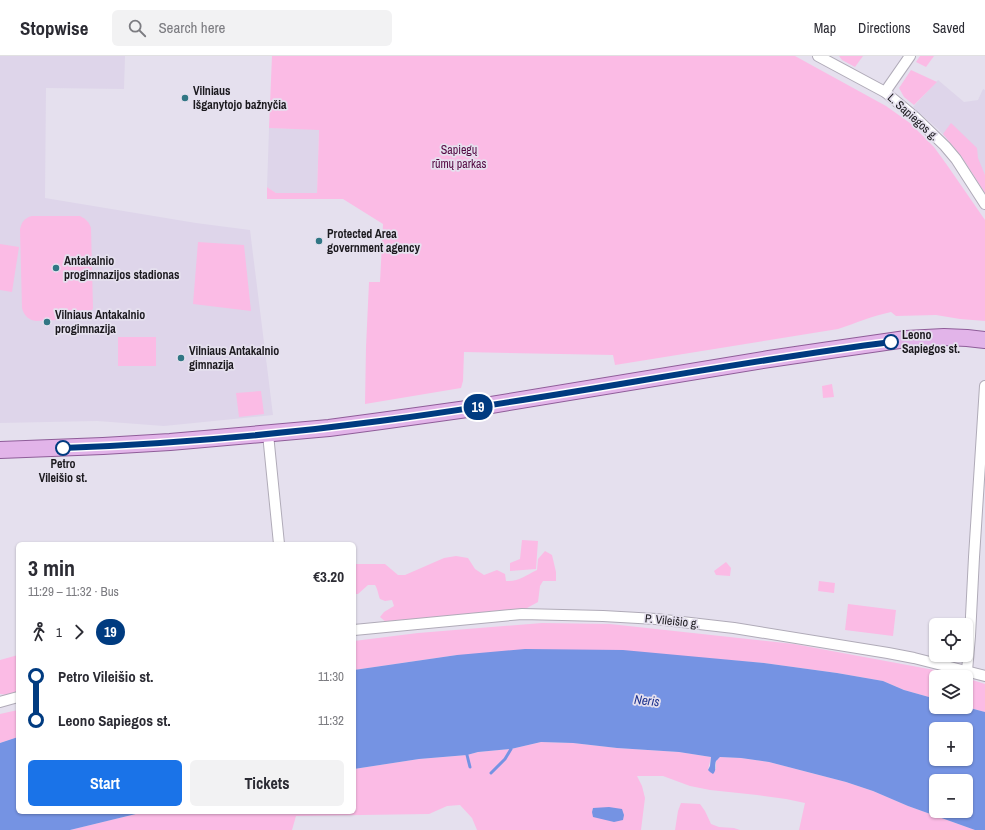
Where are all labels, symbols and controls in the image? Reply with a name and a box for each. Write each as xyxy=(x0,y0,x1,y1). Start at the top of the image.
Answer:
search box xyxy=(112,10,392,46)
text: Stopwise xyxy=(20,15,88,41)
icon: search xyxy=(126,17,148,39)
text: Search here xyxy=(158,17,225,38)
text: Map xyxy=(814,19,836,37)
text: Directions xyxy=(858,19,910,37)
text: Saved xyxy=(932,19,965,37)
place label: Vilniaus Išganytojo bažnyčia xyxy=(193,83,287,113)
street label: L. Sapiegos g. xyxy=(884,90,942,144)
marker: Vilniaus Išganytojo bažnyčia xyxy=(180,93,190,103)
park label: Sapiegų rūmų parkas xyxy=(432,142,486,172)
place label: Protected Area government agency xyxy=(327,226,420,256)
marker: Protected Area government agency xyxy=(314,236,324,246)
place label: Antakalnio progimnazijos stadionas xyxy=(64,253,180,283)
marker: Antakalnio progimnazijos stadionas xyxy=(51,263,61,273)
place label: Vilniaus Antakalnio progimnazija xyxy=(55,307,145,337)
marker: Vilniaus Antakalnio progimnazija xyxy=(42,317,52,327)
place label: Leono Sapiegos st. xyxy=(902,327,960,357)
marker: Leono Sapiegos st. xyxy=(883,334,899,350)
place label: Vilniaus Antakalnio gimnazija xyxy=(189,343,279,373)
marker: Vilniaus Antakalnio gimnazija xyxy=(176,353,186,363)
line badge: 19 xyxy=(460,394,496,420)
text: 19 xyxy=(472,398,484,416)
marker: Petro Vileišio st. xyxy=(55,440,71,456)
place label: Petro Vileišio st. xyxy=(39,456,88,486)
text: 3 min xyxy=(28,553,75,583)
text: €3.20 xyxy=(313,566,344,587)
text: 11:29 – 11:32 · Bus xyxy=(28,583,119,600)
street label: P. Vileišio g. xyxy=(644,610,700,632)
map controls xyxy=(929,618,973,818)
button: locate xyxy=(929,618,973,662)
icon: walk xyxy=(28,621,50,643)
icon: forward xyxy=(68,621,90,643)
text: 19 xyxy=(104,623,117,641)
text: 1 xyxy=(56,624,62,641)
text: Petro Vileišio st. xyxy=(58,666,154,687)
text: 11:30 xyxy=(318,668,344,685)
button: layers xyxy=(929,670,973,714)
water label: Neris xyxy=(633,691,661,710)
text: Leono Sapiegos st. xyxy=(58,710,171,731)
text: 11:32 xyxy=(318,712,344,729)
button: + xyxy=(929,722,973,766)
button: Start xyxy=(28,760,182,806)
button: Tickets xyxy=(190,760,344,806)
button: − xyxy=(929,774,973,818)

